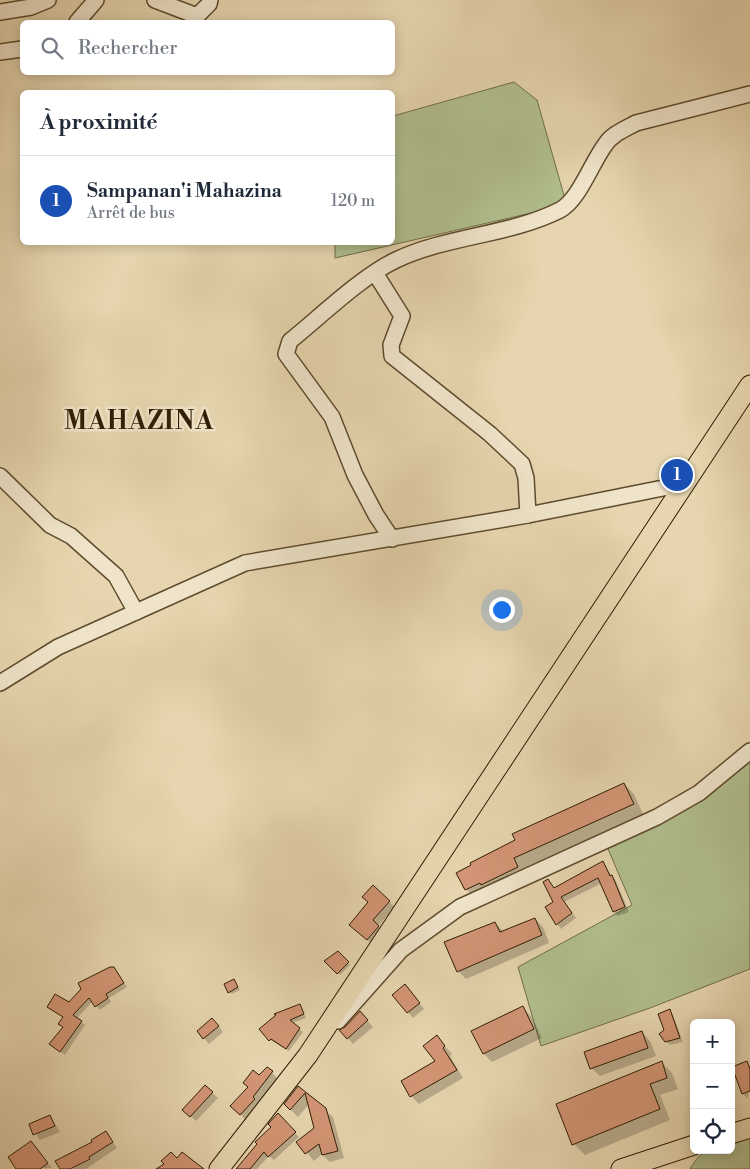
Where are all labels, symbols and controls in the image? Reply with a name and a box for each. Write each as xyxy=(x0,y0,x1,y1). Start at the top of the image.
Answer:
search box xyxy=(20,20,395,75)
icon: search xyxy=(38,34,66,62)
text: Rechercher xyxy=(78,36,177,60)
text: À proximité xyxy=(40,110,157,136)
text: Sampanan'i Mahazina xyxy=(87,179,282,203)
text: 1 xyxy=(52,191,60,211)
text: 120 m xyxy=(331,191,375,211)
text: Arrêt de bus xyxy=(87,203,175,223)
district label: MAHAZINA xyxy=(64,406,214,437)
pin: 1 xyxy=(661,456,693,494)
your location xyxy=(489,597,515,623)
map controls xyxy=(690,1019,735,1154)
button: + xyxy=(690,1019,735,1064)
button: − xyxy=(690,1064,735,1109)
button: locate xyxy=(690,1109,735,1154)

